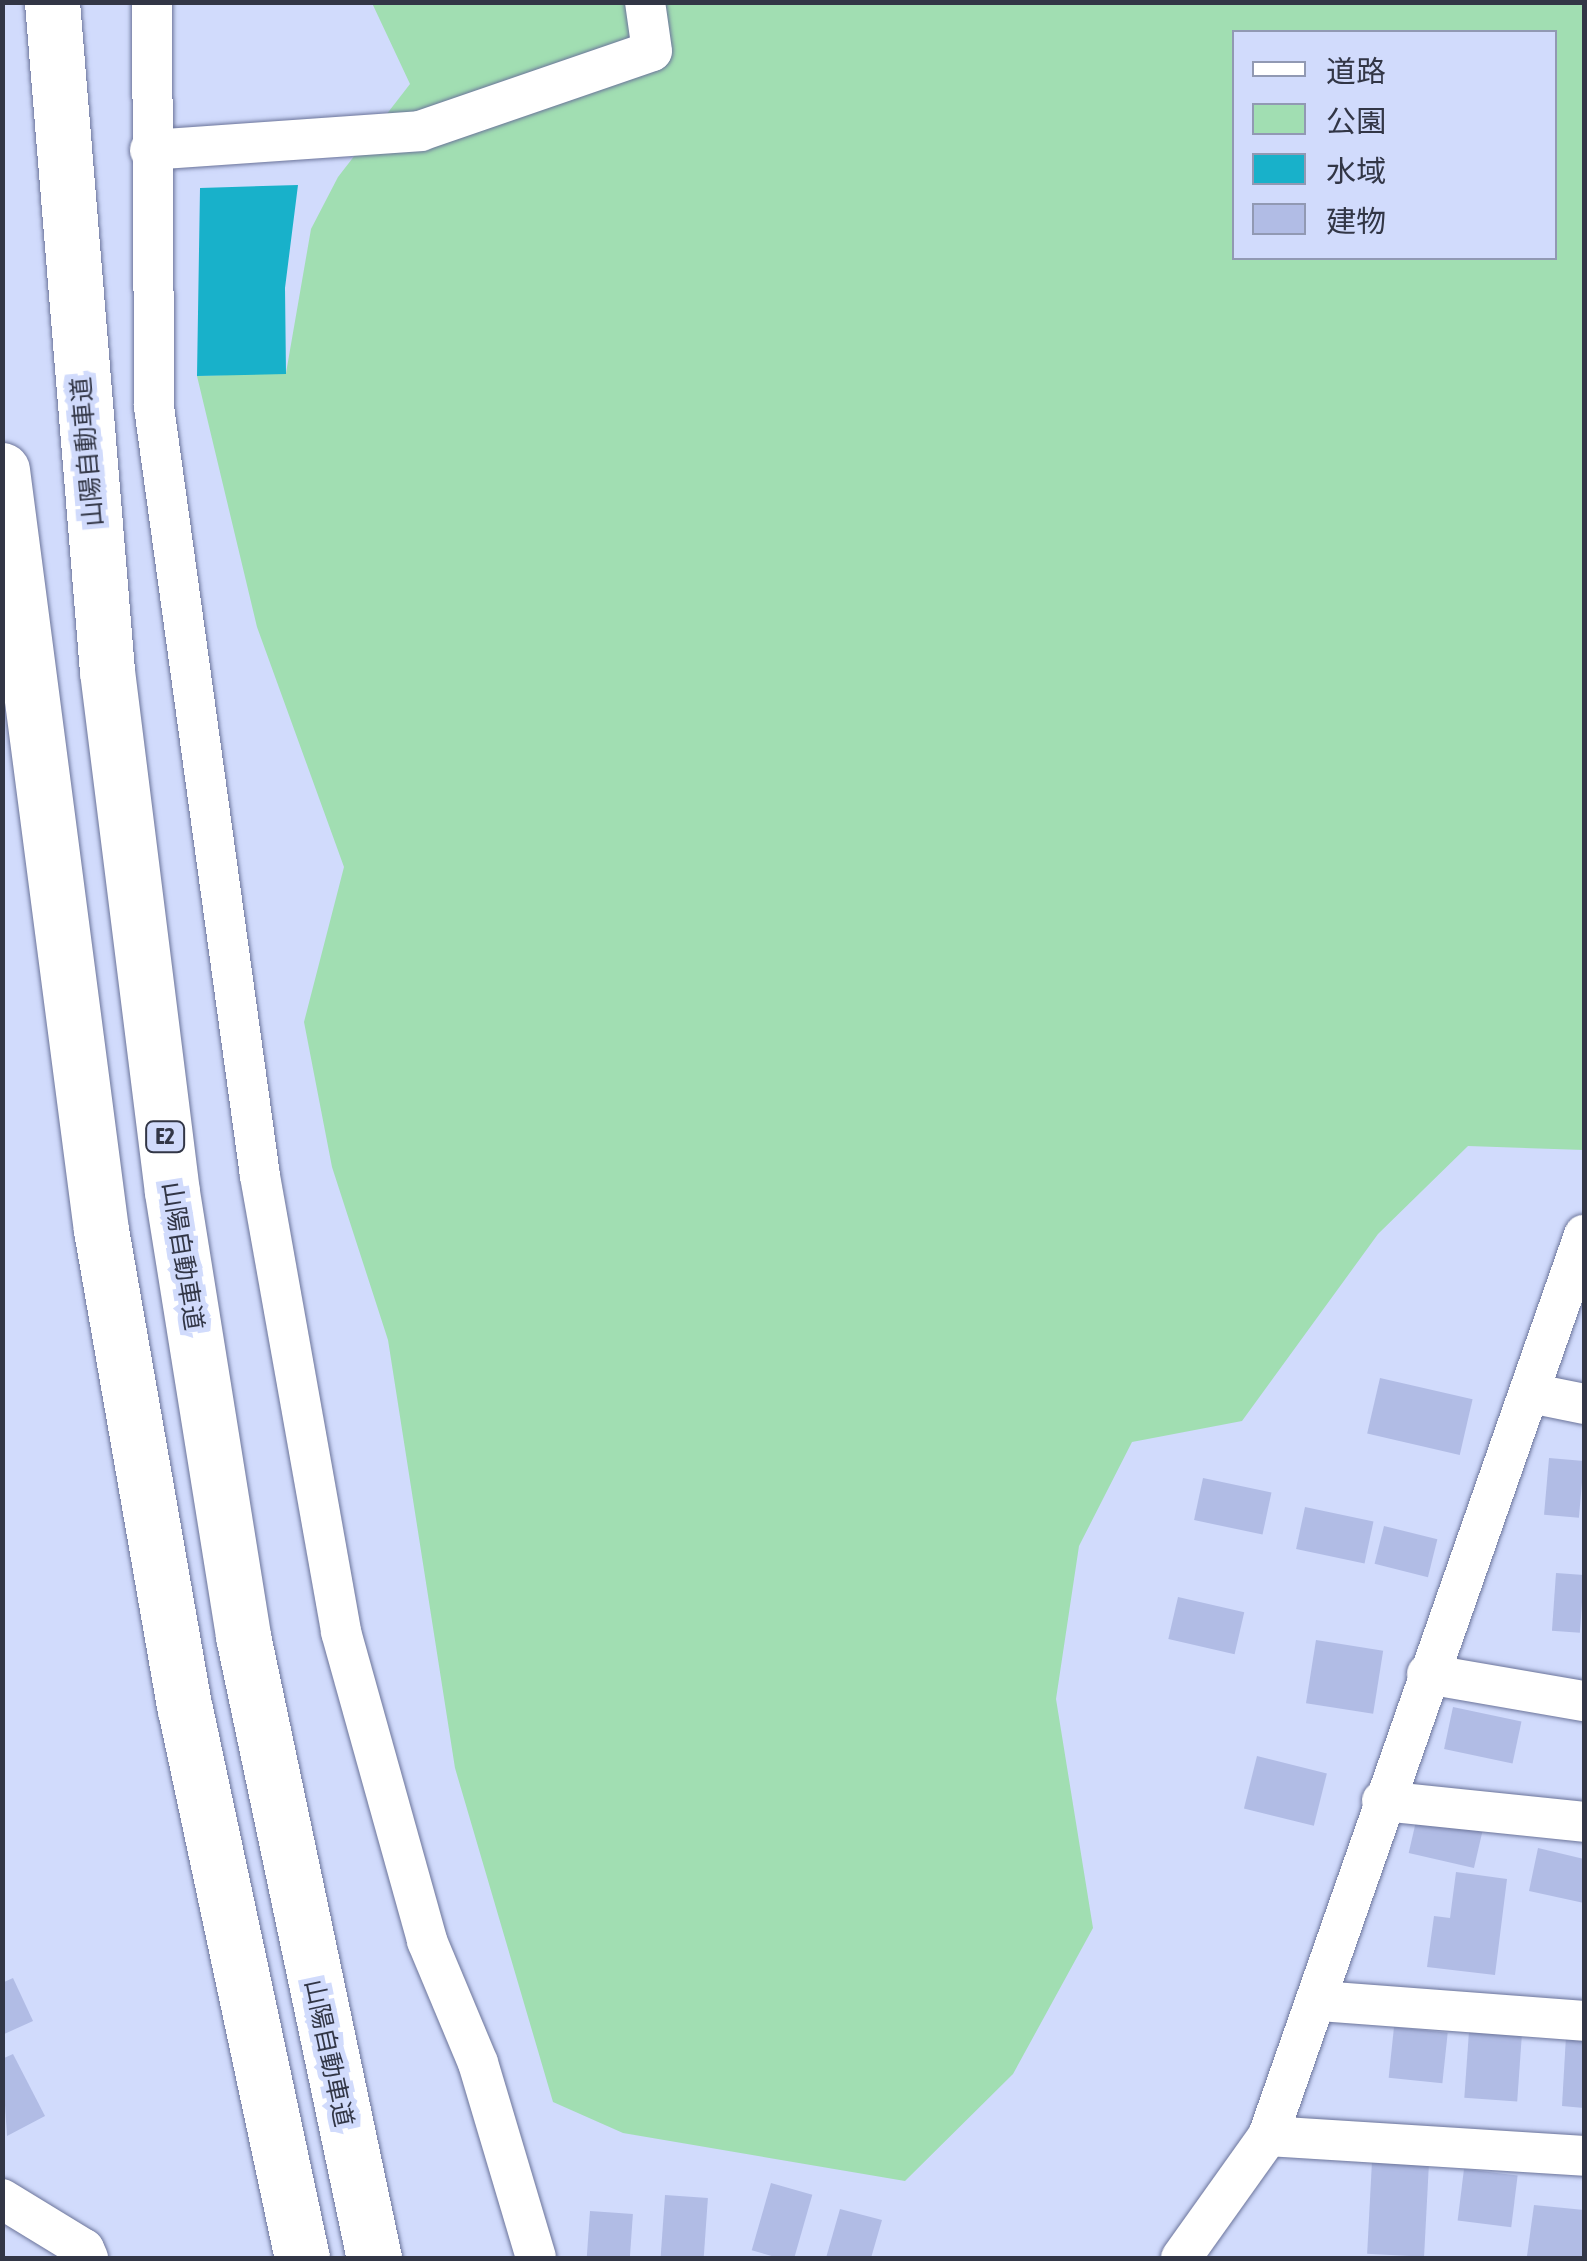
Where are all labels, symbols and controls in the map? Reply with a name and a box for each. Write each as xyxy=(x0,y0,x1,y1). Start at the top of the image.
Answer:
legend xyxy=(1232,30,1557,260)
text: 道路 xyxy=(1326,54,1386,88)
text: 公園 xyxy=(1326,104,1386,138)
text: 水域 xyxy=(1326,154,1386,188)
text: 建物 xyxy=(1326,204,1386,238)
street label: 山陽自動車道 xyxy=(66,376,108,528)
road number: E2 xyxy=(145,1120,185,1154)
street label: 山陽自動車道 xyxy=(156,1180,210,1332)
street label: 山陽自動車道 xyxy=(299,1977,359,2129)

